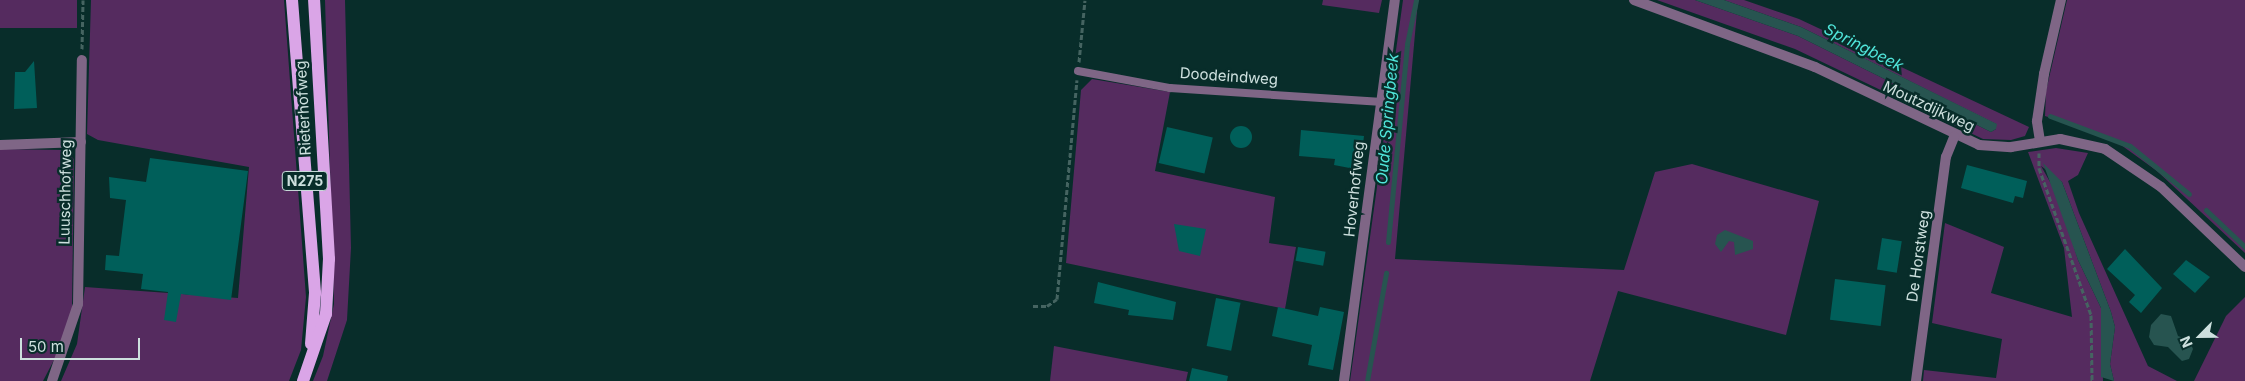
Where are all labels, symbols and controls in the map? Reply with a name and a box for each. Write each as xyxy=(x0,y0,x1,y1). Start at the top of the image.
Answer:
water label: Springbeek xyxy=(1821,19,1907,75)
water label: Oude Springbeek xyxy=(1372,53,1402,185)
street label: Rieterhofweg xyxy=(292,60,314,156)
street label: Doodeindweg xyxy=(1179,64,1279,88)
street label: Moutzdijkweg xyxy=(1880,77,1978,135)
street label: Luuschhofweg xyxy=(55,139,75,245)
street label: Hoverhofweg xyxy=(1340,140,1368,238)
road number: N275 xyxy=(281,170,329,192)
street label: De Horstweg xyxy=(1903,209,1933,303)
north arrow xyxy=(2175,311,2225,361)
scale bar xyxy=(22,328,142,360)
text: N xyxy=(2176,334,2196,350)
text: 50 m xyxy=(28,337,64,356)

